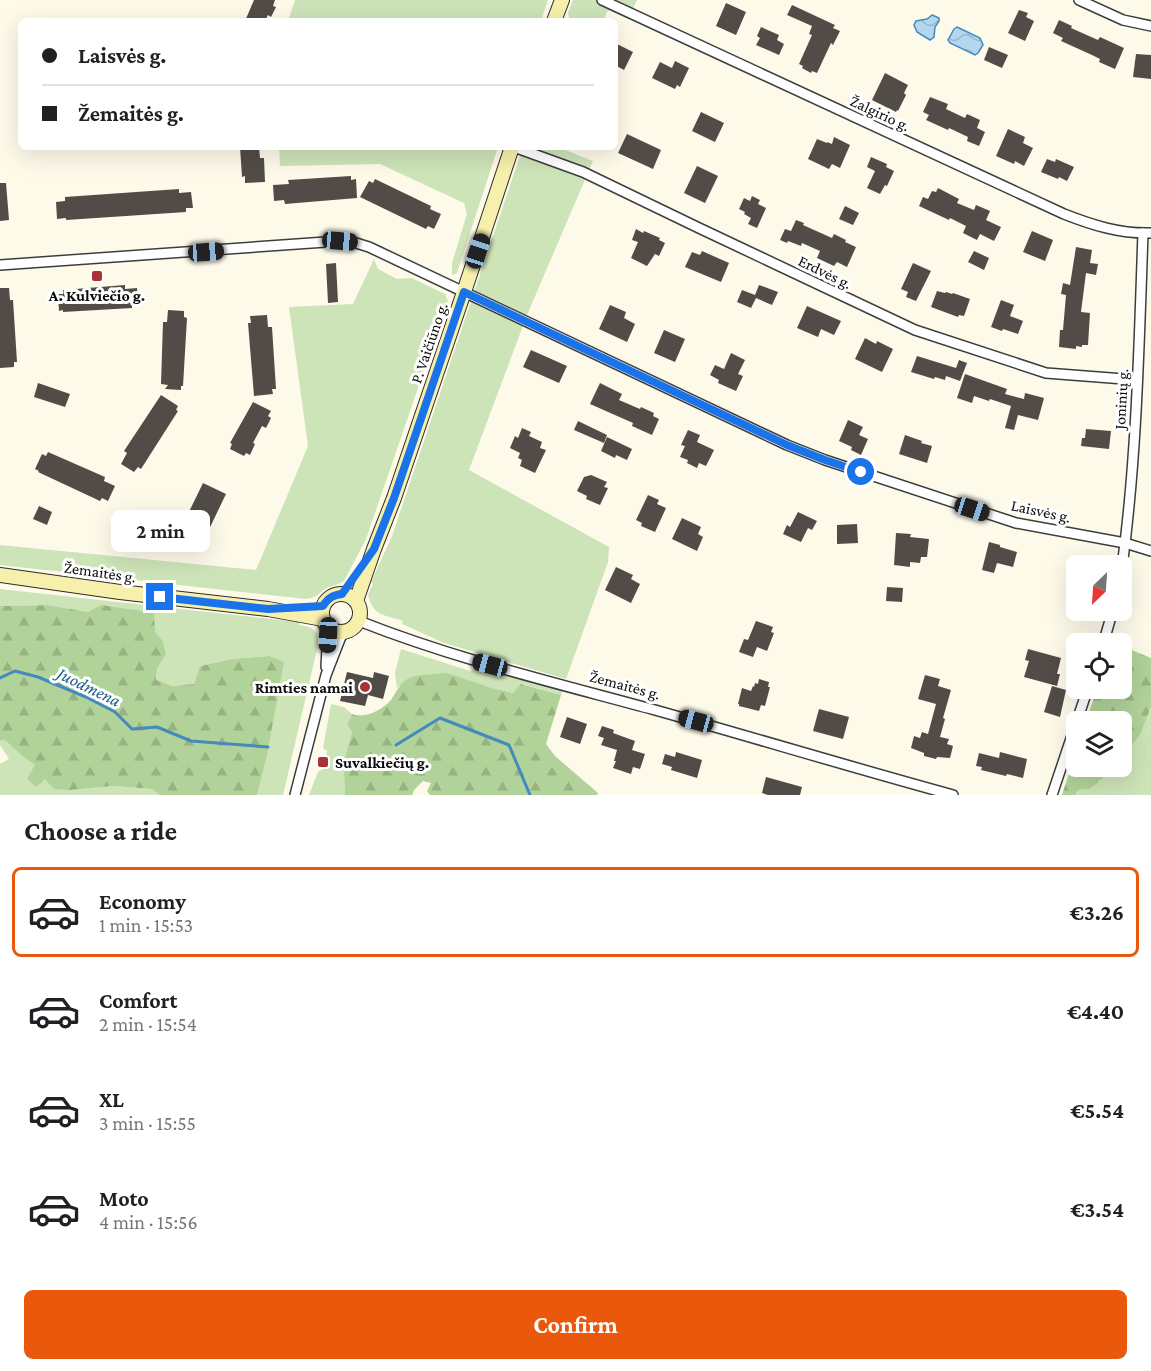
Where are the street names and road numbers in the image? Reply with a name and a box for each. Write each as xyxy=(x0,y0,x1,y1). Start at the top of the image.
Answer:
street label: Žalgirio g. xyxy=(847,92,913,135)
street label: Erdvės g. xyxy=(795,252,854,293)
street label: P. Vaičiūno g. xyxy=(407,300,452,386)
street label: Joninių g. xyxy=(1111,368,1132,432)
street label: Laisvės g. xyxy=(1009,496,1072,527)
street label: Žemaitės g. xyxy=(63,559,137,586)
street label: Žemaitės g. xyxy=(588,667,662,704)

